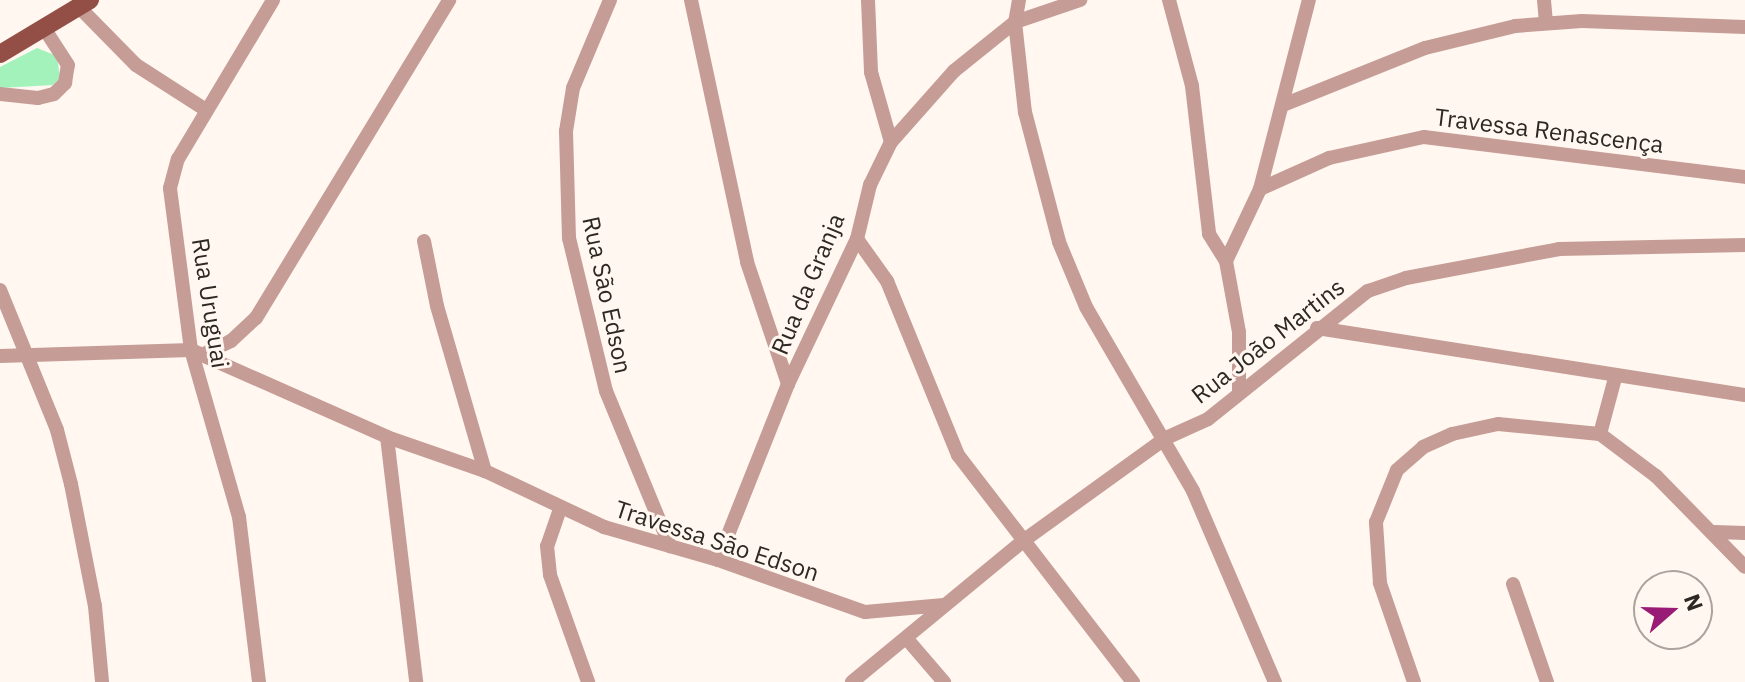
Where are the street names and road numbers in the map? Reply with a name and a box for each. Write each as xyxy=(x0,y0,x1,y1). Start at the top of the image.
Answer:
street label: Travessa Renascença xyxy=(1433,103,1665,159)
street label: Rua da Granja xyxy=(765,209,851,359)
street label: Rua São Edson xyxy=(576,214,638,376)
street label: Rua Uruguai xyxy=(186,236,234,370)
street label: Rua João Martins xyxy=(1186,272,1350,410)
street label: Travessa São Edson xyxy=(611,494,823,588)

